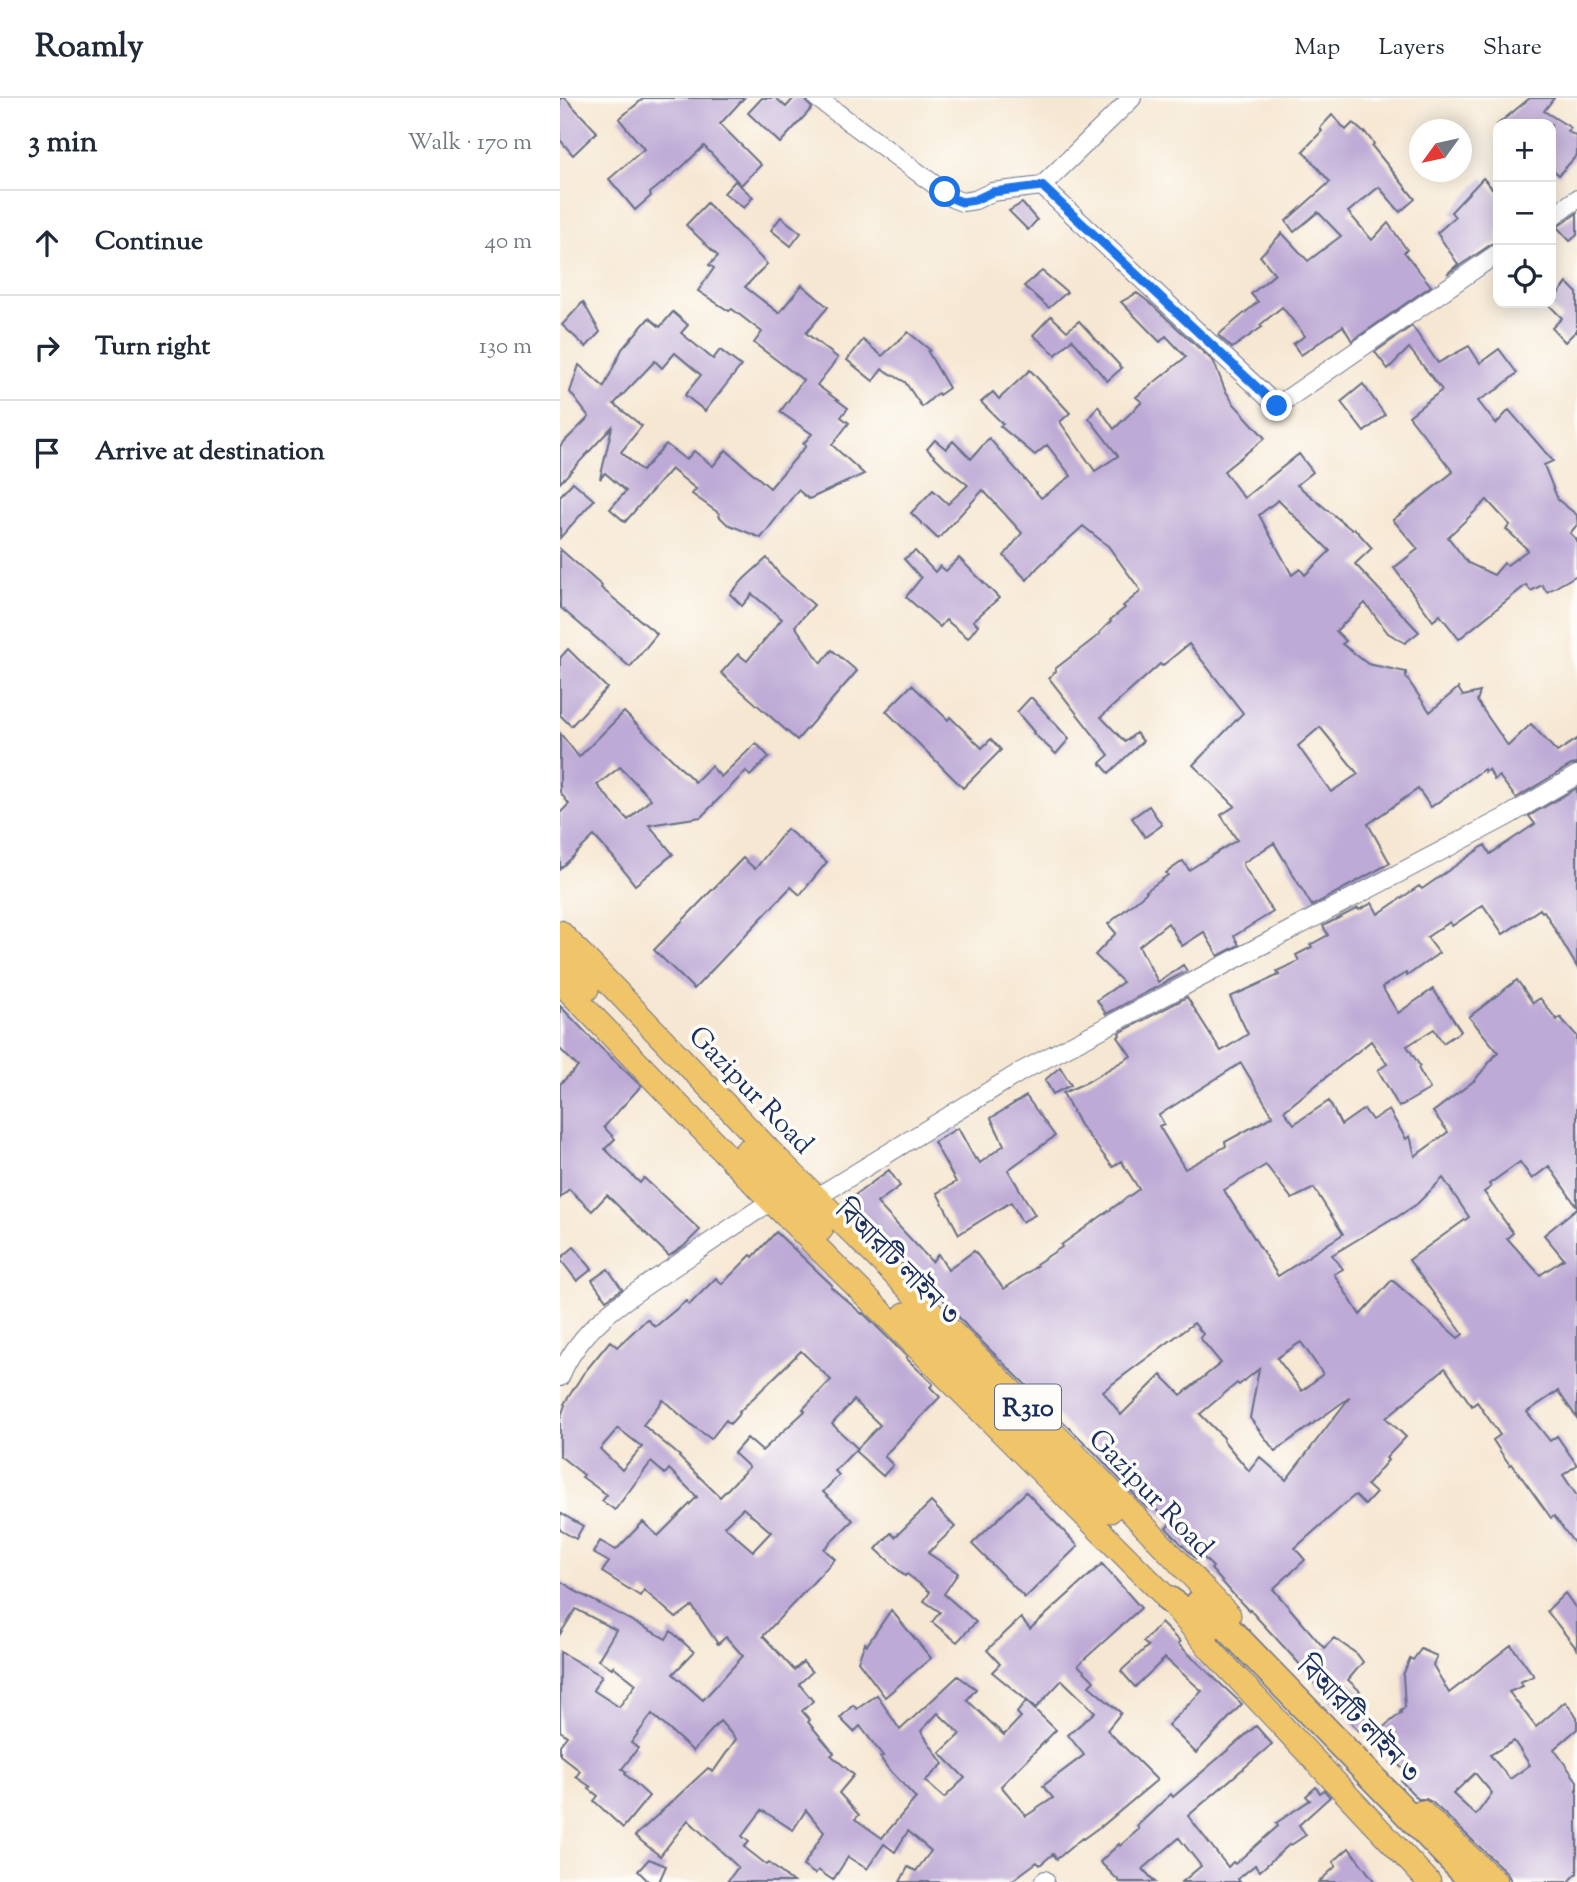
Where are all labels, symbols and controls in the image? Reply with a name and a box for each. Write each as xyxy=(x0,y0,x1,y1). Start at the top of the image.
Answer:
text: Roamly xyxy=(35,24,144,72)
text: Map xyxy=(1294,31,1340,65)
text: Layers xyxy=(1378,31,1445,65)
text: Share xyxy=(1483,31,1542,65)
north arrow xyxy=(1409,119,1472,182)
map controls xyxy=(1493,119,1556,308)
button: + xyxy=(1493,119,1556,182)
text: 3 min xyxy=(28,122,98,165)
text: Walk · 170 m xyxy=(407,127,532,160)
route start xyxy=(929,176,960,207)
button: − xyxy=(1493,182,1556,245)
icon: ahead xyxy=(28,224,66,262)
text: Continue xyxy=(95,224,203,261)
text: 40 m xyxy=(485,226,532,259)
button: locate xyxy=(1493,245,1556,308)
icon: right xyxy=(28,329,66,367)
text: Turn right xyxy=(95,329,210,366)
text: 130 m xyxy=(479,331,532,364)
route end xyxy=(1261,390,1292,421)
icon: arrive xyxy=(28,434,66,472)
text: Arrive at destination xyxy=(95,434,325,471)
street label: Gazipur Road xyxy=(678,1018,822,1165)
street label: বিআরটি লাইন ৩ xyxy=(824,1192,969,1336)
road number: R310 xyxy=(995,1384,1061,1430)
street label: Gazipur Road xyxy=(1078,1421,1222,1568)
street label: বিআরটি লাইন ৩ xyxy=(1286,1648,1429,1794)

